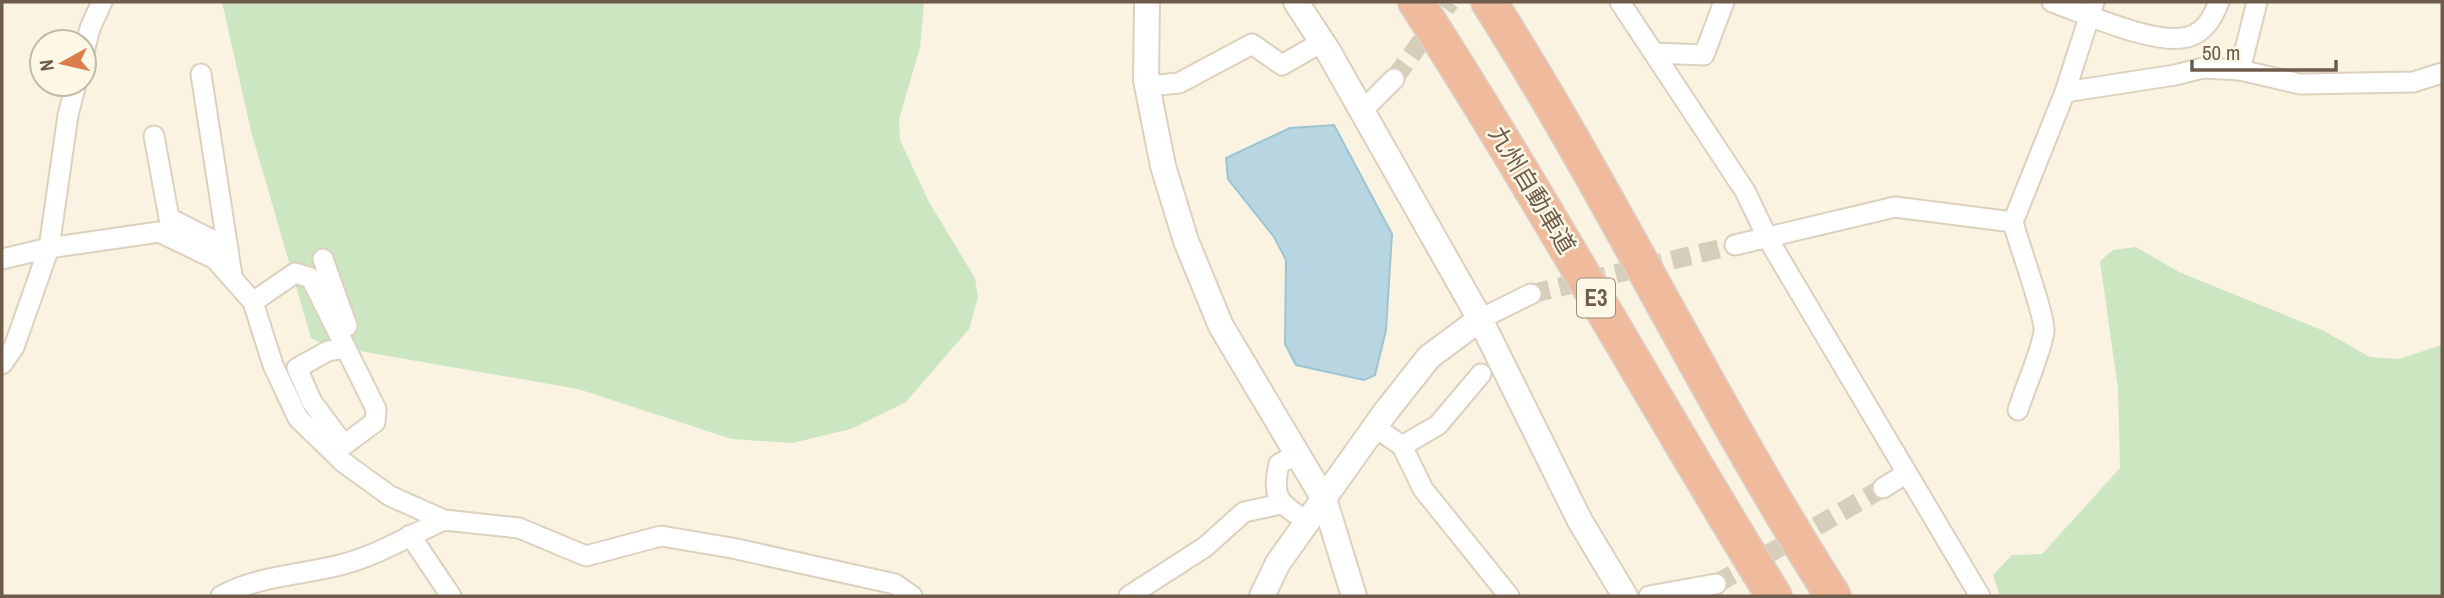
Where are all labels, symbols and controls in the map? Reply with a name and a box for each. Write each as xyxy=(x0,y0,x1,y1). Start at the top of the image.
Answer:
north arrow xyxy=(28,28,98,98)
scale bar xyxy=(2192,28,2336,72)
text: 50 m xyxy=(2202,38,2240,67)
text: N xyxy=(33,58,60,73)
street label: 九州自動車道 xyxy=(1482,120,1584,259)
road number: E3 xyxy=(1577,278,1615,318)

